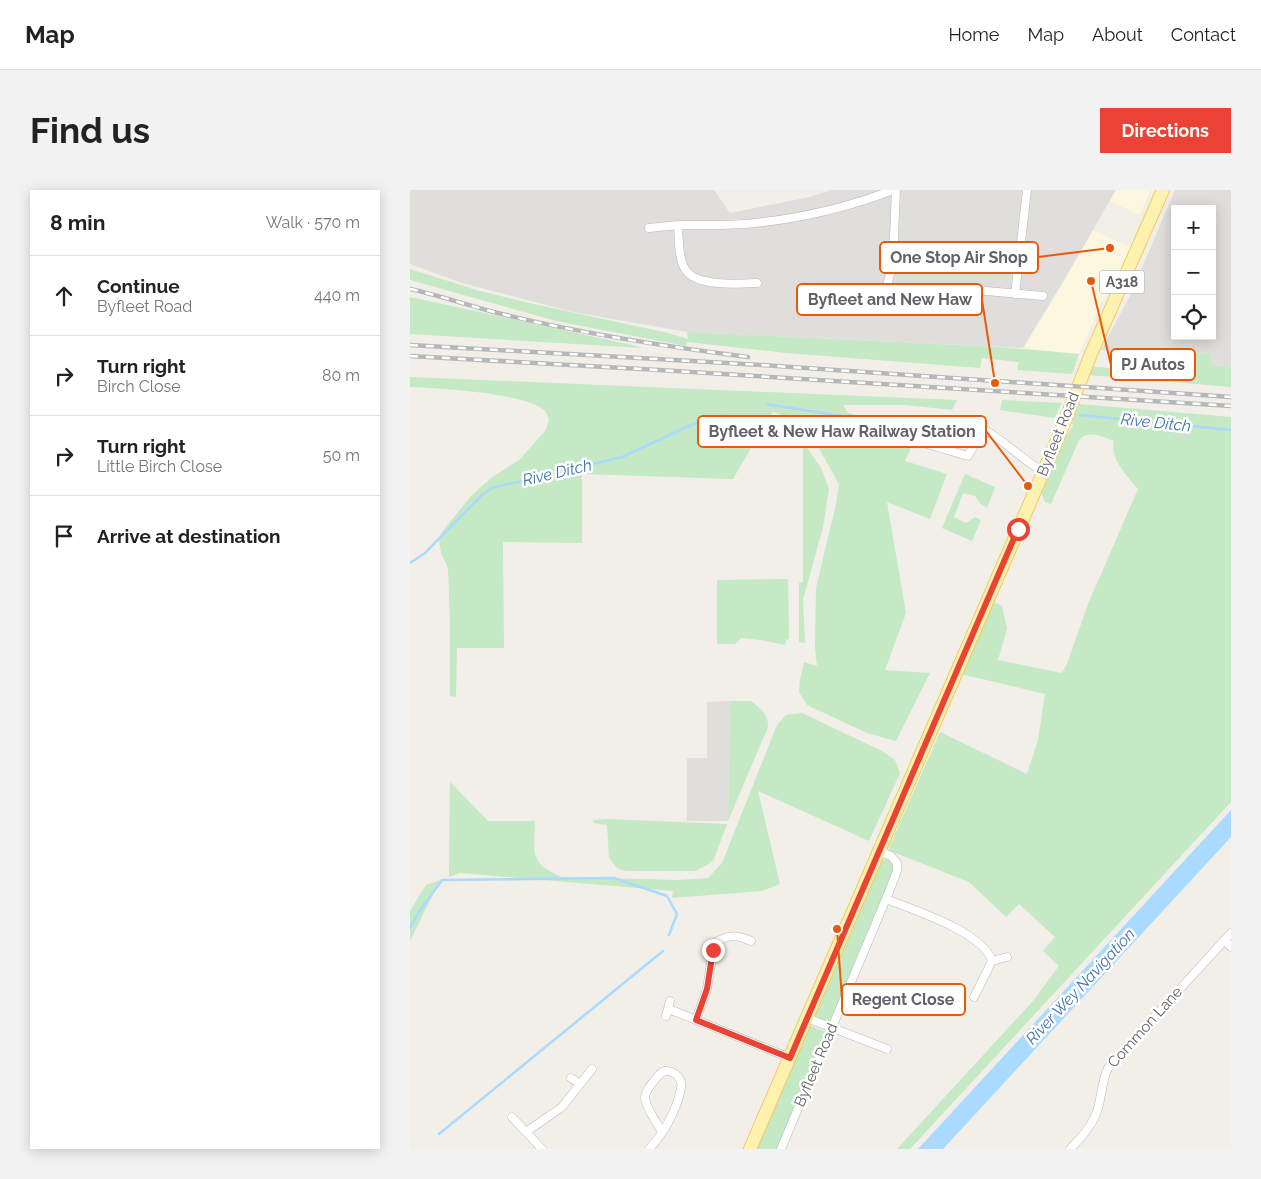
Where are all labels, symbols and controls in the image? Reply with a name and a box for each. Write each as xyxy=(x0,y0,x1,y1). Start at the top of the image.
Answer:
text: Map xyxy=(25,20,75,49)
text: Home xyxy=(948,24,999,45)
text: Map xyxy=(1027,24,1064,45)
text: About xyxy=(1092,24,1143,45)
text: Contact xyxy=(1171,24,1236,45)
button: Directions xyxy=(1100,108,1231,153)
text: Find us xyxy=(30,110,150,151)
map controls xyxy=(1171,205,1216,340)
button: + xyxy=(1171,205,1216,250)
text: 8 min xyxy=(50,210,105,235)
text: Walk · 570 m xyxy=(266,213,360,232)
callout: One Stop Air Shop xyxy=(880,242,1038,273)
text: One Stop Air Shop xyxy=(890,248,1028,267)
button: − xyxy=(1171,250,1216,295)
road number: A318 xyxy=(1100,270,1144,294)
text: Continue xyxy=(97,275,180,297)
icon: ahead xyxy=(50,282,78,310)
callout: Byfleet and New Haw xyxy=(797,284,982,315)
text: 440 m xyxy=(314,286,360,305)
text: Byfleet and New Haw xyxy=(808,290,973,309)
button: locate xyxy=(1171,295,1216,340)
text: Byfleet Road xyxy=(97,297,192,316)
callout: PJ Autos xyxy=(1111,349,1195,380)
text: Turn right xyxy=(97,355,186,377)
text: PJ Autos xyxy=(1121,355,1185,374)
icon: right xyxy=(50,362,78,390)
text: 80 m xyxy=(322,366,360,385)
text: Birch Close xyxy=(97,377,181,396)
street label: Byfleet Road xyxy=(1033,389,1083,479)
water label: Rive Ditch xyxy=(1120,409,1192,436)
callout: Byfleet & New Haw Railway Station xyxy=(698,416,986,447)
text: Byfleet & New Haw Railway Station xyxy=(708,422,976,441)
text: Turn right xyxy=(97,435,186,457)
icon: right xyxy=(50,442,78,470)
text: 50 m xyxy=(323,446,360,465)
water label: Rive Ditch xyxy=(521,455,594,490)
text: Little Birch Close xyxy=(97,457,222,476)
route start xyxy=(1007,518,1030,541)
icon: arrive xyxy=(50,522,78,550)
text: Arrive at destination xyxy=(97,525,281,547)
water label: River Wey Navigation xyxy=(1022,925,1139,1048)
route end xyxy=(702,939,725,962)
street label: Common Lane xyxy=(1104,983,1186,1071)
callout: Regent Close xyxy=(842,984,965,1015)
text: Regent Close xyxy=(852,990,955,1009)
street label: Byfleet Road xyxy=(790,1020,842,1110)

